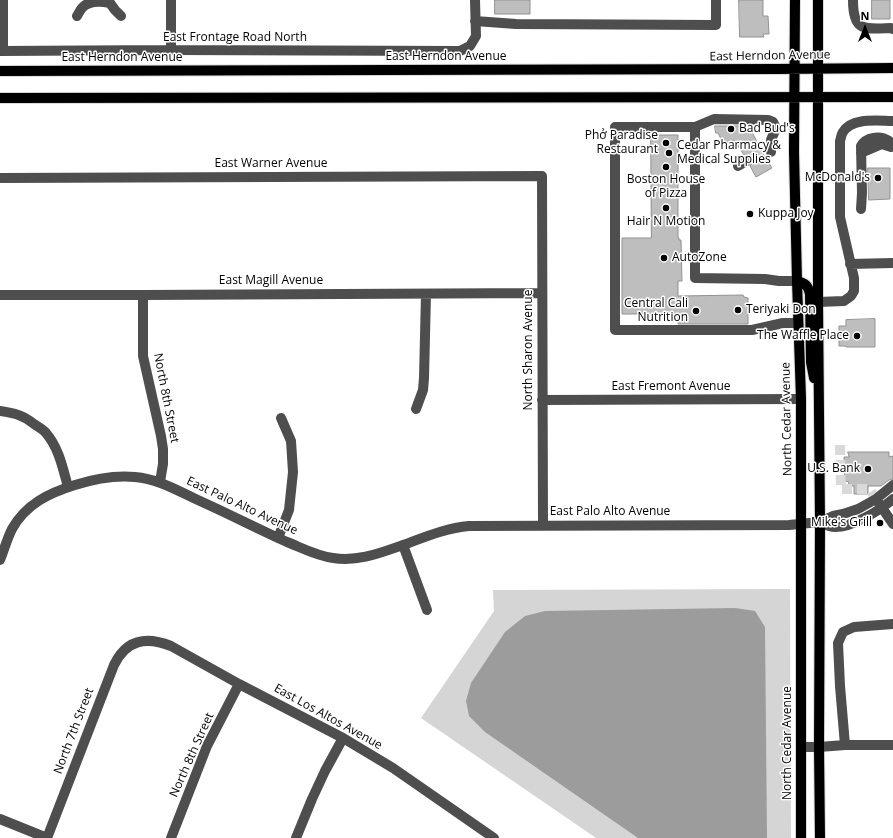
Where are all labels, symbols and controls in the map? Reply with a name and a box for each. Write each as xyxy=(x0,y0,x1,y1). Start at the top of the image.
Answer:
north arrow xyxy=(845,8,885,48)
text: N xyxy=(861,8,869,23)
street label: East Frontage Road North xyxy=(163,31,307,45)
street label: East Herndon Avenue xyxy=(709,48,831,64)
street label: East Herndon Avenue xyxy=(385,50,507,64)
street label: East Herndon Avenue xyxy=(61,51,183,65)
place label: Bad Bud's xyxy=(739,122,795,136)
marker: Bad Bud's xyxy=(726,124,736,134)
place label: Phở Paradise Restaurant xyxy=(585,129,658,157)
marker: Phở Paradise Restaurant xyxy=(661,138,671,148)
place label: Cedar Pharmacy & Medical Supplies xyxy=(677,139,781,167)
marker: Cedar Pharmacy & Medical Supplies xyxy=(664,148,674,158)
street label: East Warner Avenue xyxy=(215,157,327,171)
marker: Boston House of Pizza xyxy=(661,162,671,172)
place label: McDonald's xyxy=(805,171,870,185)
place label: Boston House of Pizza xyxy=(627,173,705,201)
marker: McDonald's xyxy=(873,173,883,183)
marker: Hair N Motion xyxy=(661,203,671,213)
place label: Kuppa Joy xyxy=(758,207,814,221)
marker: Kuppa Joy xyxy=(745,209,755,219)
place label: Hair N Motion xyxy=(627,215,705,229)
place label: AutoZone xyxy=(672,251,727,265)
marker: AutoZone xyxy=(659,253,669,263)
street label: East Magill Avenue xyxy=(219,274,323,288)
street label: North Sharon Avenue xyxy=(522,290,536,410)
place label: Central Cali Nutrition xyxy=(624,297,688,325)
place label: Teriyaki Don xyxy=(746,303,816,317)
marker: Teriyaki Don xyxy=(733,305,743,315)
marker: Central Cali Nutrition xyxy=(691,306,701,316)
place label: The Waffle Place xyxy=(757,329,849,343)
marker: The Waffle Place xyxy=(852,331,862,341)
street label: North 8th Street xyxy=(150,352,182,444)
street label: North Cedar Avenue xyxy=(779,362,795,476)
street label: East Fremont Avenue xyxy=(611,380,731,394)
place label: U.S. Bank xyxy=(807,462,860,476)
marker: U.S. Bank xyxy=(863,464,873,474)
street label: East Palo Alto Avenue xyxy=(184,474,300,538)
street label: East Palo Alto Avenue xyxy=(550,505,670,519)
place label: Mike's Grill xyxy=(811,516,872,530)
marker: Mike's Grill xyxy=(875,518,885,528)
street label: East Los Altos Avenue xyxy=(271,681,385,753)
street label: North 7th Street xyxy=(51,686,97,776)
street label: North Cedar Avenue xyxy=(781,686,795,800)
street label: North 8th Street xyxy=(167,710,217,800)

